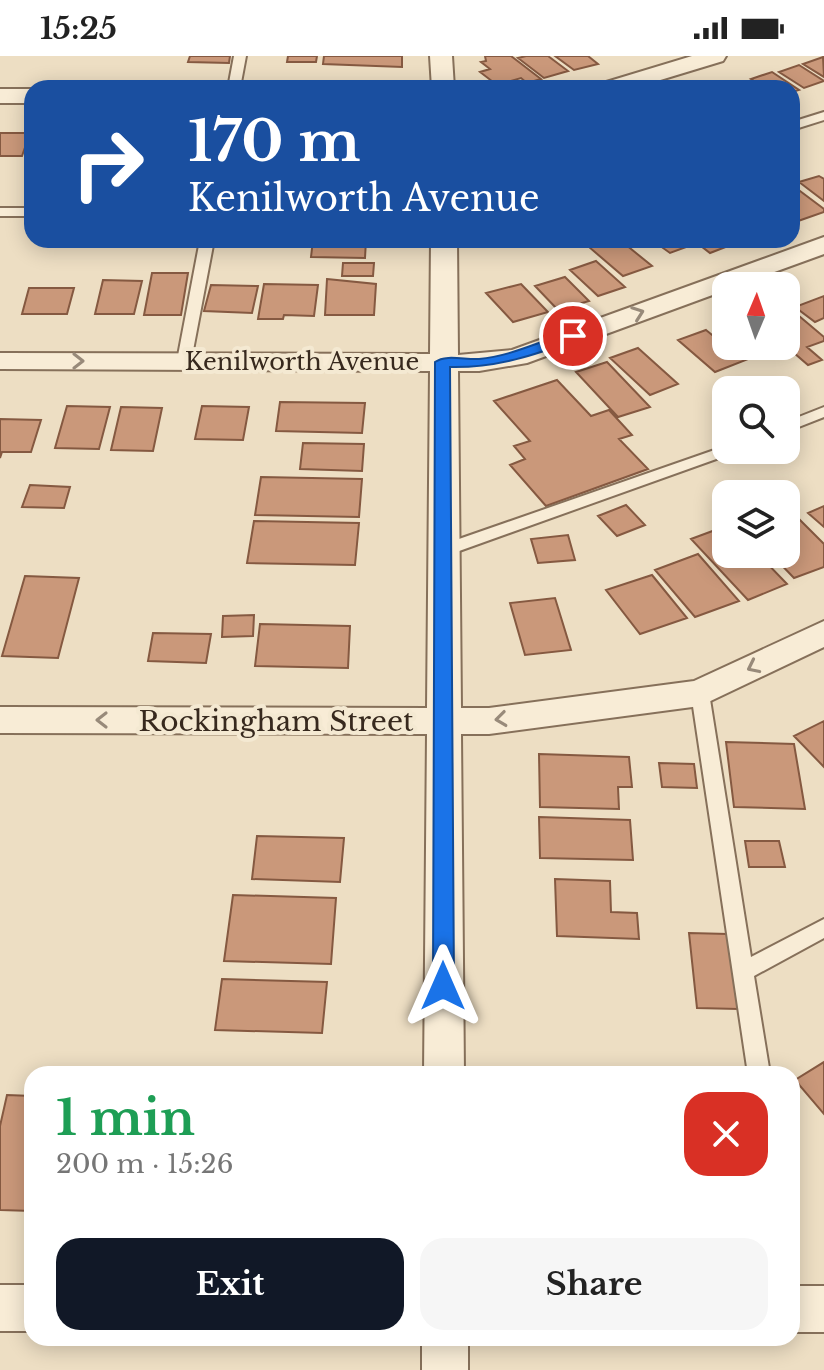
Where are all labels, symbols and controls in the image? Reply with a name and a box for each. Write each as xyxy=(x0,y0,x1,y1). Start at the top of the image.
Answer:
text: 15:25 xyxy=(40,10,117,47)
text: 170 m xyxy=(188,107,360,176)
icon: right xyxy=(56,112,160,216)
text: Kenilworth Avenue xyxy=(188,176,540,221)
north arrow xyxy=(712,272,800,360)
map controls xyxy=(712,272,800,568)
pin xyxy=(539,302,607,370)
one-way arrow xyxy=(630,306,644,322)
icon: arrive xyxy=(551,314,595,358)
street label: Kenilworth Avenue xyxy=(185,347,419,376)
one-way arrow xyxy=(72,352,85,370)
button: search xyxy=(712,376,800,464)
button: layers xyxy=(712,480,800,568)
one-way arrow xyxy=(747,657,762,672)
street label: Rockingham Street xyxy=(138,704,414,739)
one-way arrow xyxy=(495,710,508,727)
one-way arrow xyxy=(95,711,108,729)
position arrow xyxy=(401,944,485,1028)
text: 1 min xyxy=(56,1088,195,1148)
button: close xyxy=(684,1092,768,1176)
text: 200 m · 15:26 xyxy=(56,1148,233,1180)
button: Exit xyxy=(56,1238,404,1330)
button: Share xyxy=(420,1238,768,1330)

